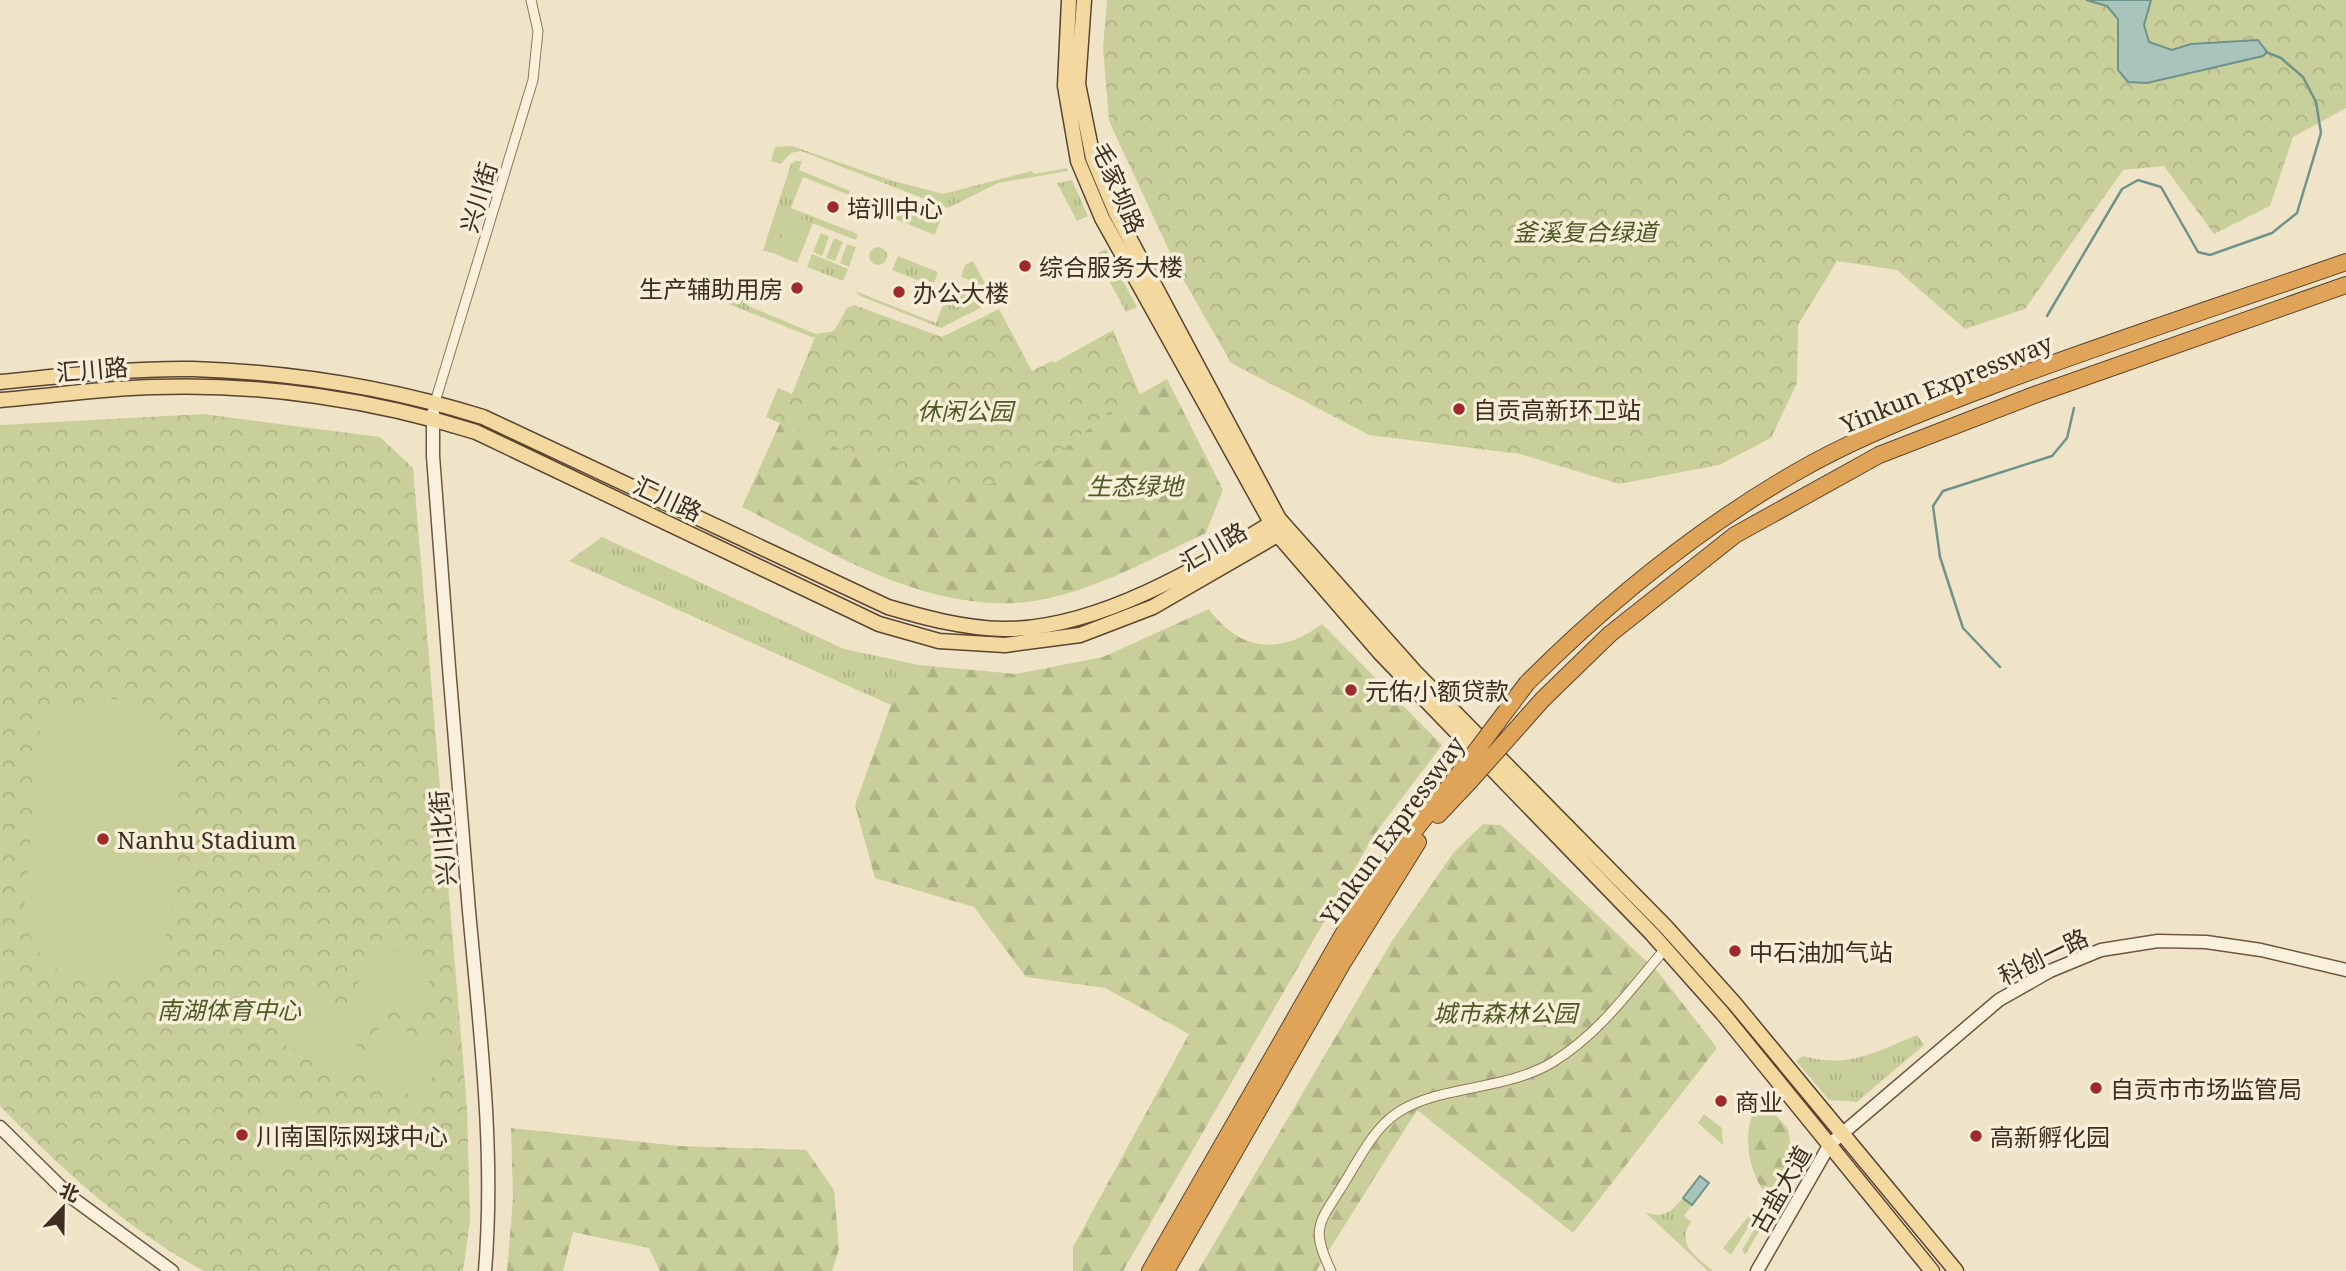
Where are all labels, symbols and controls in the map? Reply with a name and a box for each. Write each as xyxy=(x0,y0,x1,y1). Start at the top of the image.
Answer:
street label: 毛家坝路 xyxy=(1085,137,1153,239)
street label: 兴川街 xyxy=(452,158,504,236)
place label: 培训中心 xyxy=(847,191,943,224)
marker: 培训中心 xyxy=(825,199,841,215)
park label: 釜溪复合绿道 xyxy=(1513,215,1660,248)
place label: 综合服务大楼 xyxy=(1039,250,1183,283)
marker: 综合服务大楼 xyxy=(1017,258,1033,274)
place label: 生产辅助用房 xyxy=(639,272,783,305)
place label: 办公大楼 xyxy=(913,276,1009,309)
marker: 生产辅助用房 xyxy=(789,280,805,296)
marker: 办公大楼 xyxy=(891,284,907,300)
street label: Yinkun Expressway xyxy=(1834,325,2057,441)
street label: 汇川路 xyxy=(55,349,129,389)
place label: 自贡高新环卫站 xyxy=(1473,393,1641,426)
park label: 休闲公园 xyxy=(917,394,1016,427)
marker: 自贡高新环卫站 xyxy=(1451,401,1467,417)
street label: 汇川路 xyxy=(628,468,708,528)
park label: 生态绿地 xyxy=(1087,469,1186,502)
street label: 汇川路 xyxy=(1174,514,1252,578)
place label: 元佑小额贷款 xyxy=(1365,674,1509,707)
marker: 元佑小额贷款 xyxy=(1343,682,1359,698)
street label: Yinkun Expressway xyxy=(1312,729,1472,932)
street label: 兴川北街 xyxy=(421,789,463,887)
place label: Nanhu Stadium xyxy=(117,823,297,856)
marker: Nanhu Stadium xyxy=(95,831,111,847)
street label: 科创一路 xyxy=(1993,920,2093,992)
place label: 中石油加气站 xyxy=(1749,935,1893,968)
marker: 中石油加气站 xyxy=(1727,943,1743,959)
park label: 南湖体育中心 xyxy=(157,993,302,1026)
park label: 城市森林公园 xyxy=(1433,996,1580,1029)
place label: 自贡市市场监管局 xyxy=(2110,1072,2302,1105)
marker: 自贡市市场监管局 xyxy=(2088,1080,2104,1096)
place label: 商业 xyxy=(1735,1085,1783,1118)
marker: 商业 xyxy=(1713,1093,1729,1109)
place label: 川南国际网球中心 xyxy=(256,1119,448,1152)
place label: 高新孵化园 xyxy=(1990,1120,2110,1153)
marker: 川南国际网球中心 xyxy=(234,1127,250,1143)
marker: 高新孵化园 xyxy=(1968,1128,1984,1144)
street label: 古盐大道 xyxy=(1742,1139,1818,1239)
north arrow xyxy=(28,1173,98,1243)
text: 北 xyxy=(56,1177,83,1208)

